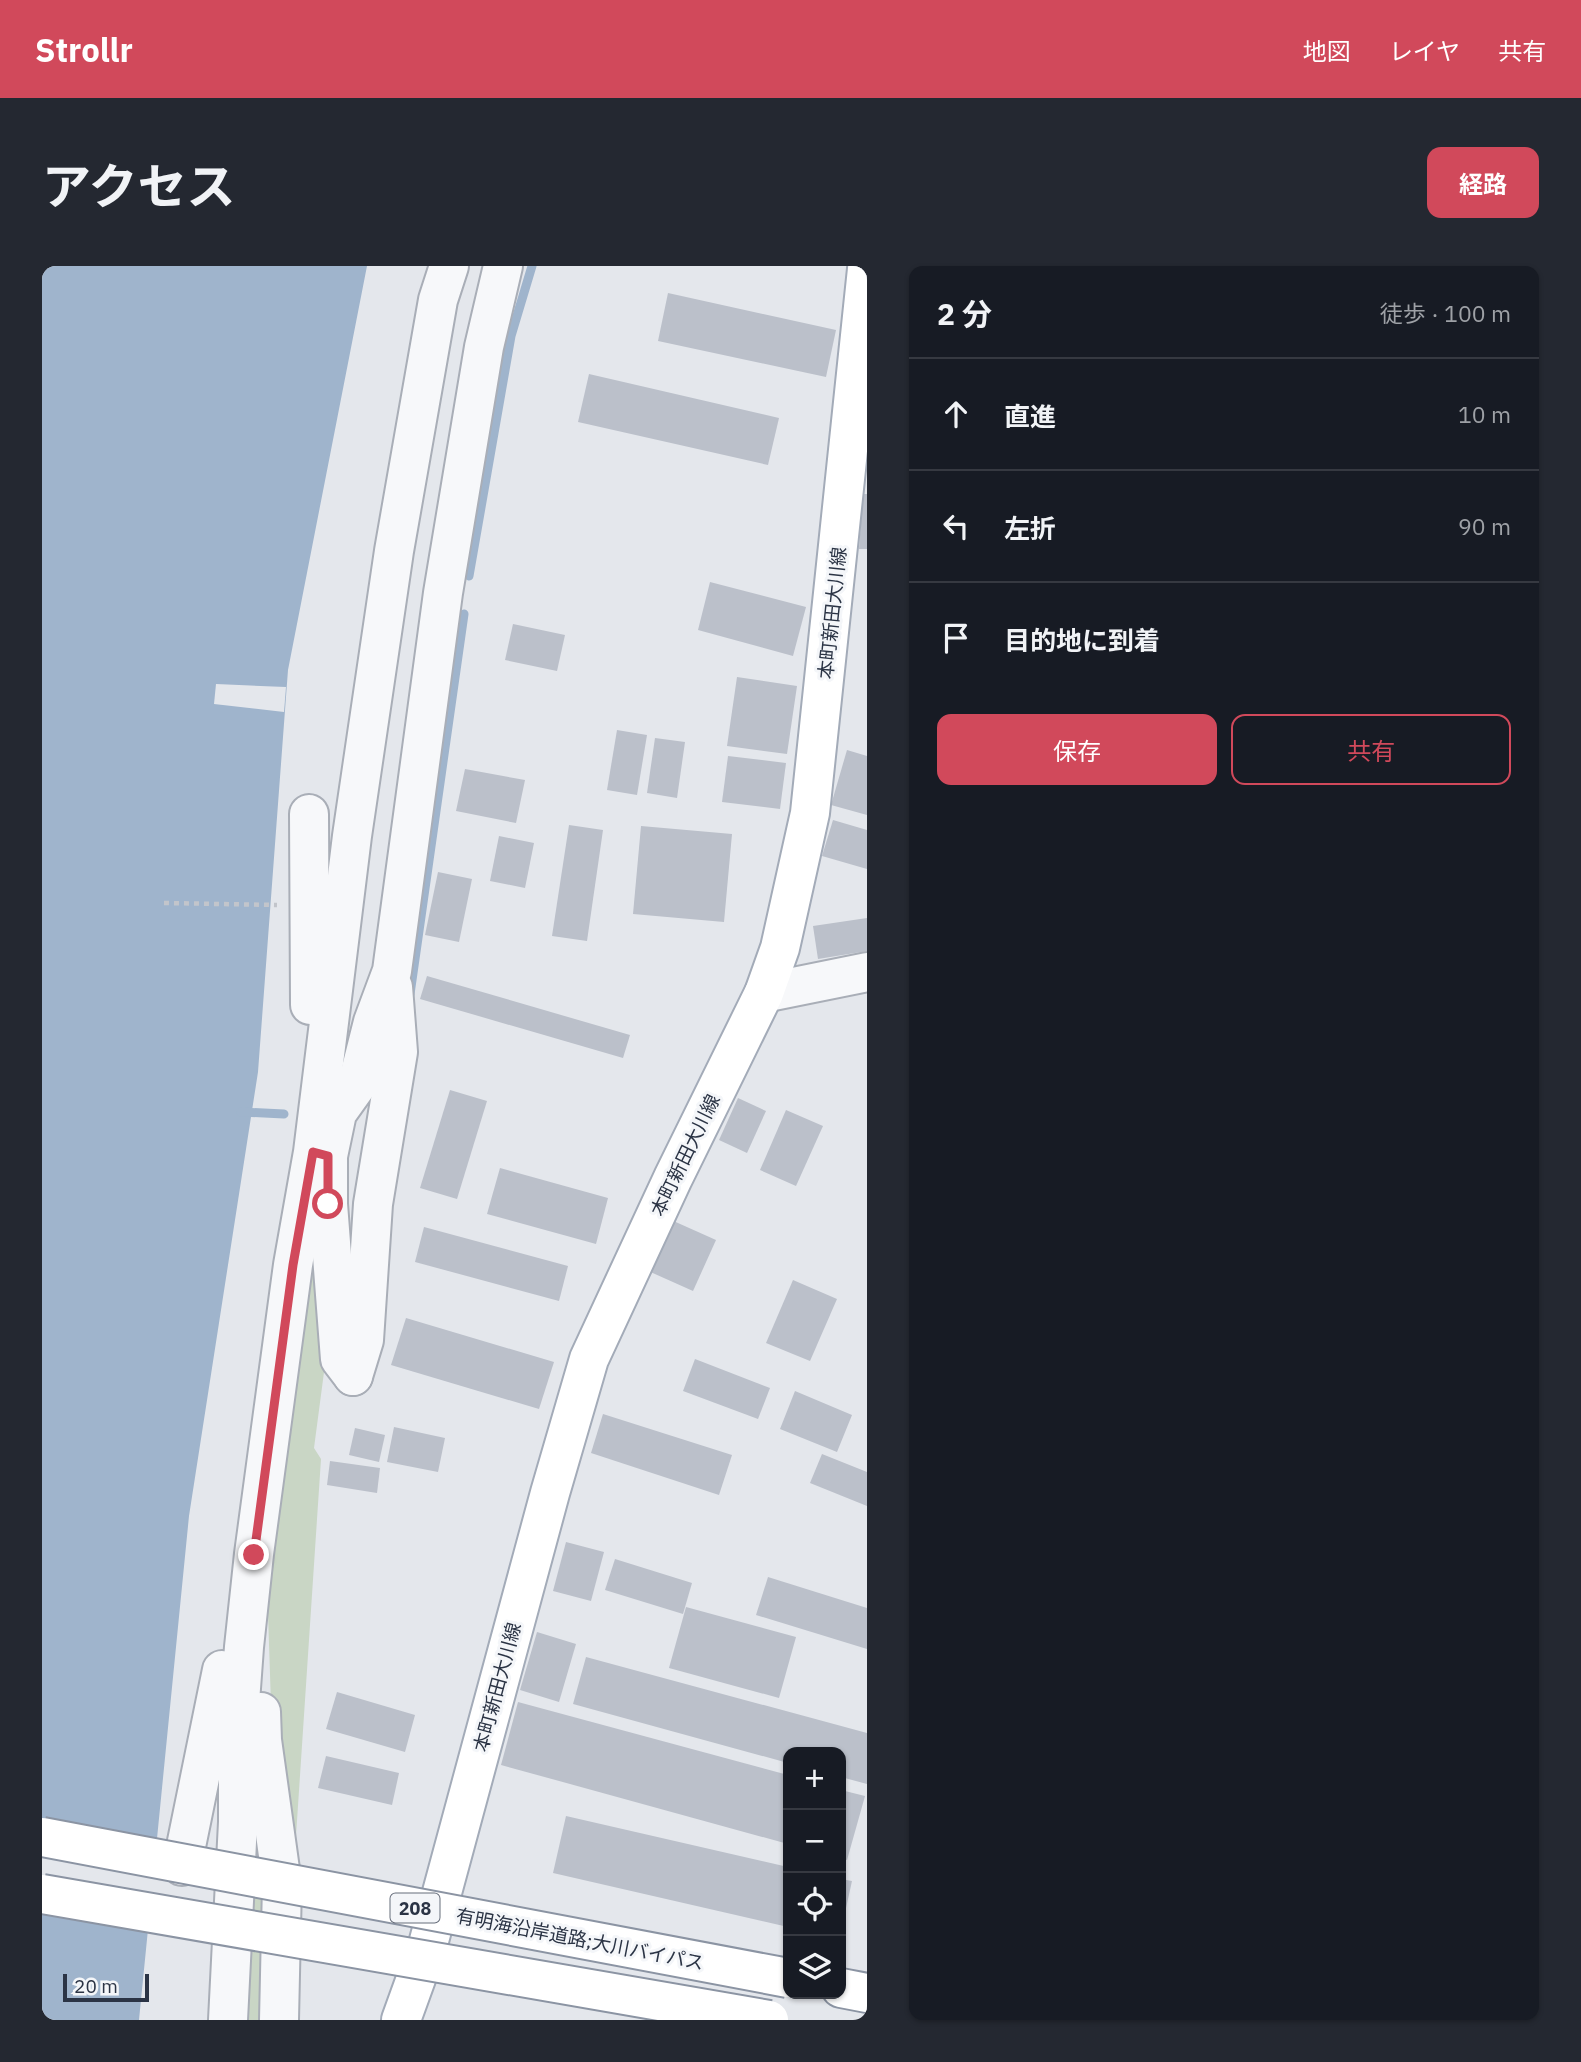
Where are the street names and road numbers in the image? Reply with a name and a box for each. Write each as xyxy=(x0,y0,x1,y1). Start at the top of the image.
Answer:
street label: 本町新田大川線 xyxy=(813,546,851,680)
street label: 本町新田大川線 xyxy=(645,1090,725,1220)
street label: 本町新田大川線 xyxy=(468,1620,526,1754)
road number: 208 xyxy=(390,1894,440,1923)
street label: 有明海沿岸道路;大川バイパス xyxy=(454,1903,706,1975)

